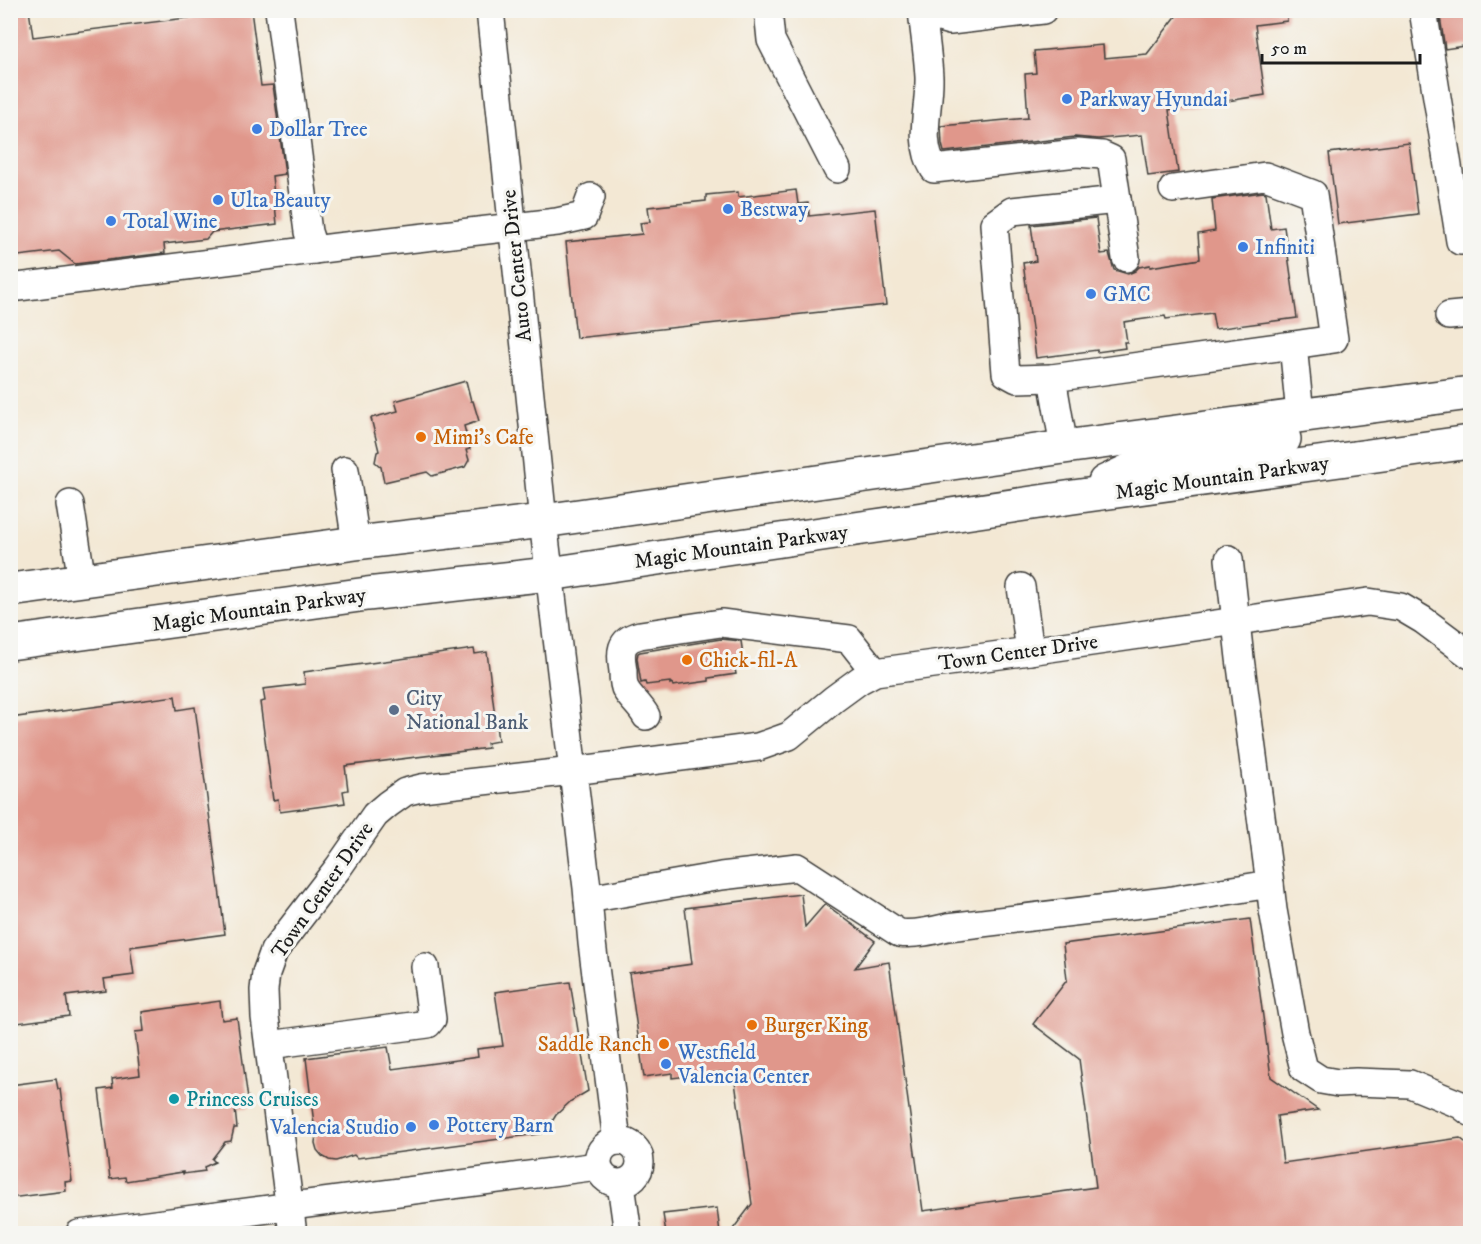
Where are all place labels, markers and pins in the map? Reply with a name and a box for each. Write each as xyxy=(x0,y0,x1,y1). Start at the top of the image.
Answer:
place label: Parkway Hyundai xyxy=(1079,87,1228,113)
marker: Parkway Hyundai xyxy=(1060,92,1074,106)
place label: Dollar Tree xyxy=(269,117,368,143)
marker: Dollar Tree xyxy=(250,122,264,136)
place label: Ulta Beauty xyxy=(230,188,331,214)
marker: Ulta Beauty xyxy=(211,193,225,207)
place label: Bestway xyxy=(740,197,809,223)
marker: Bestway xyxy=(721,202,735,216)
place label: Total Wine xyxy=(123,209,218,235)
marker: Total Wine xyxy=(104,214,118,228)
place label: Infiniti xyxy=(1255,235,1315,261)
marker: Infiniti xyxy=(1236,240,1250,254)
place label: GMC xyxy=(1103,282,1151,308)
marker: GMC xyxy=(1084,287,1098,301)
place label: Mimi's Cafe xyxy=(433,425,534,451)
marker: Mimi's Cafe xyxy=(414,430,428,444)
place label: Chick-fil-A xyxy=(699,648,798,674)
marker: Chick-fil-A xyxy=(680,653,694,667)
place label: City National Bank xyxy=(406,686,529,736)
marker: City National Bank xyxy=(387,703,401,717)
place label: Burger King xyxy=(764,1013,869,1039)
marker: Burger King xyxy=(745,1018,759,1032)
place label: Saddle Ranch xyxy=(538,1032,652,1058)
marker: Saddle Ranch xyxy=(657,1037,671,1051)
place label: Westfield Valencia Center xyxy=(677,1040,810,1090)
marker: Westfield Valencia Center xyxy=(659,1057,673,1071)
place label: Princess Cruises xyxy=(186,1087,319,1113)
marker: Princess Cruises xyxy=(167,1092,181,1106)
place label: Pottery Barn xyxy=(446,1113,553,1139)
place label: Valencia Studio xyxy=(269,1115,399,1141)
marker: Pottery Barn xyxy=(427,1118,441,1132)
marker: Valencia Studio xyxy=(404,1120,418,1134)

